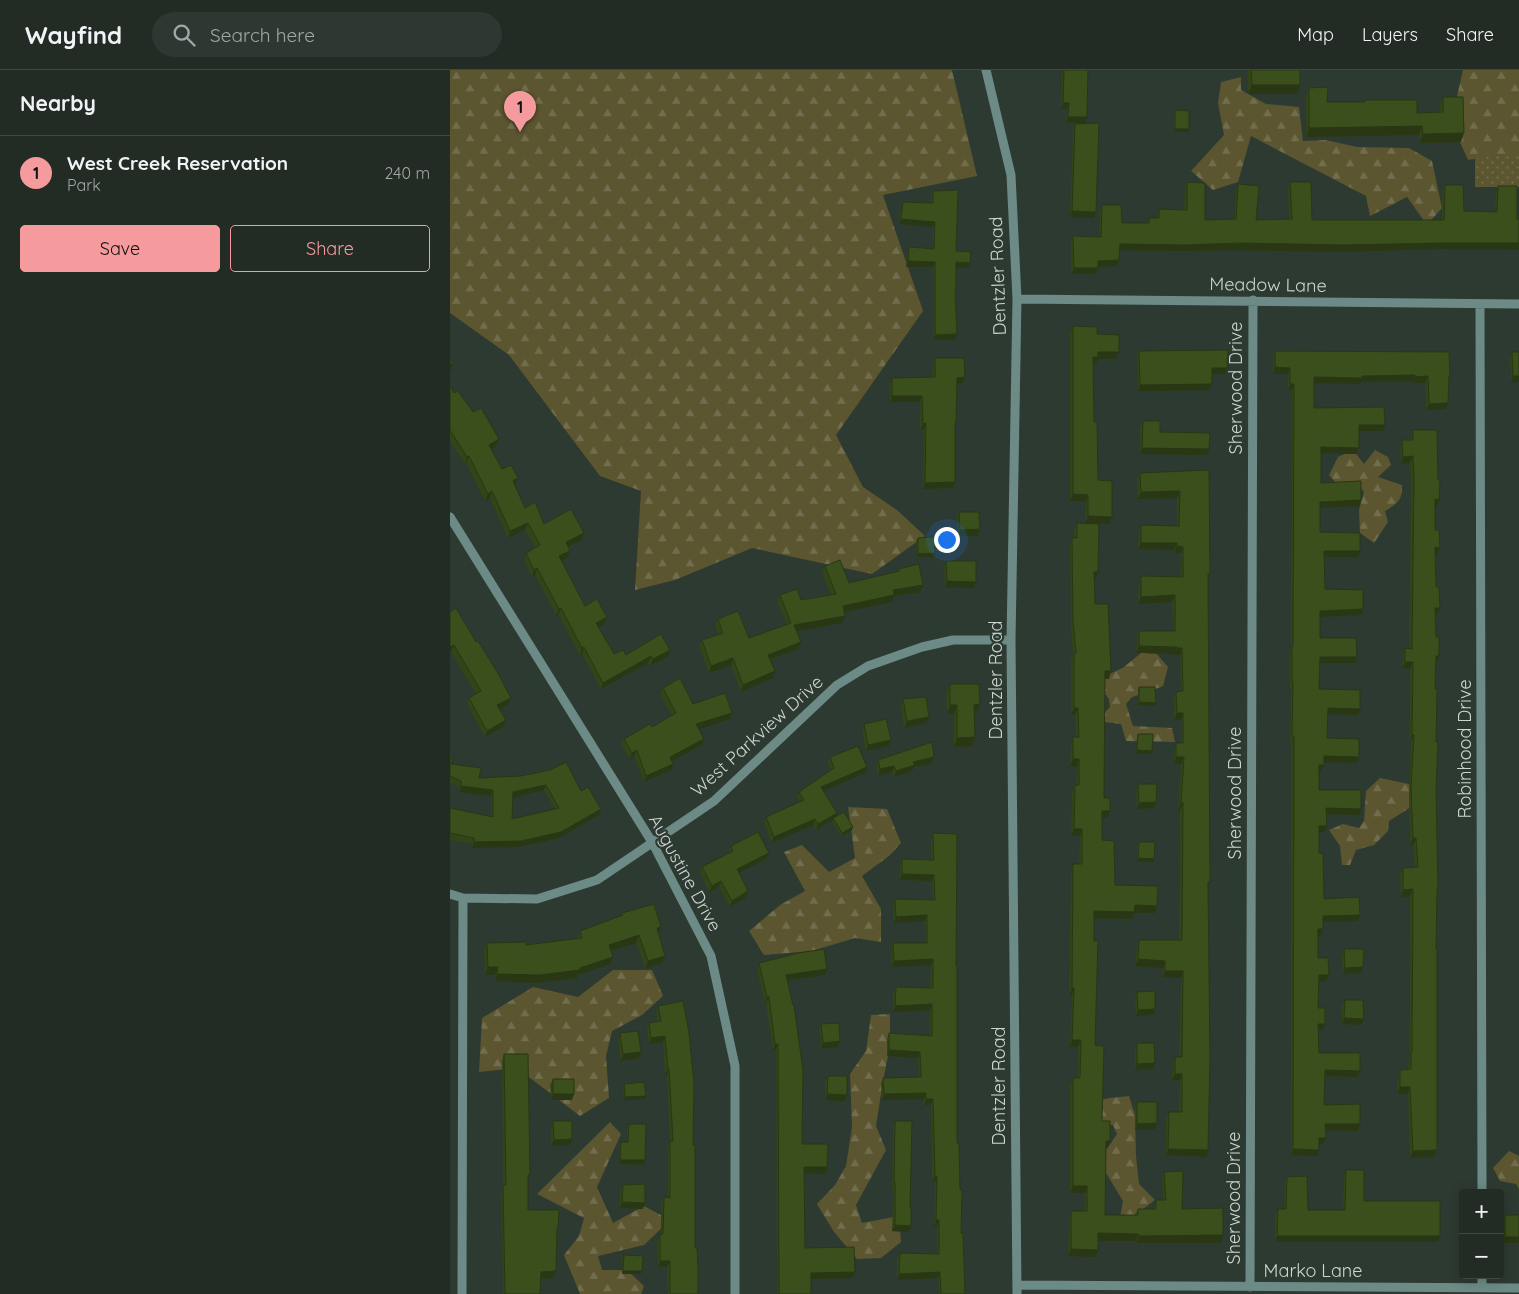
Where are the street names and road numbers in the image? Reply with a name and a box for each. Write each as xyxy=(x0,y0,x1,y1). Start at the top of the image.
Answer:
street label: Dentzler Road xyxy=(984,216,1011,336)
street label: Meadow Lane xyxy=(1209,272,1327,297)
street label: Sherwood Drive xyxy=(1224,322,1247,454)
street label: Dentzler Road xyxy=(984,620,1007,740)
street label: West Parkview Drive xyxy=(686,670,828,801)
street label: Robinhood Drive xyxy=(1453,679,1476,819)
street label: Sherwood Drive xyxy=(1223,727,1246,859)
street label: Augustine Drive xyxy=(644,810,727,935)
street label: Dentzler Road xyxy=(987,1026,1010,1146)
street label: Sherwood Drive xyxy=(1222,1132,1245,1264)
street label: Marko Lane xyxy=(1264,1259,1362,1282)

